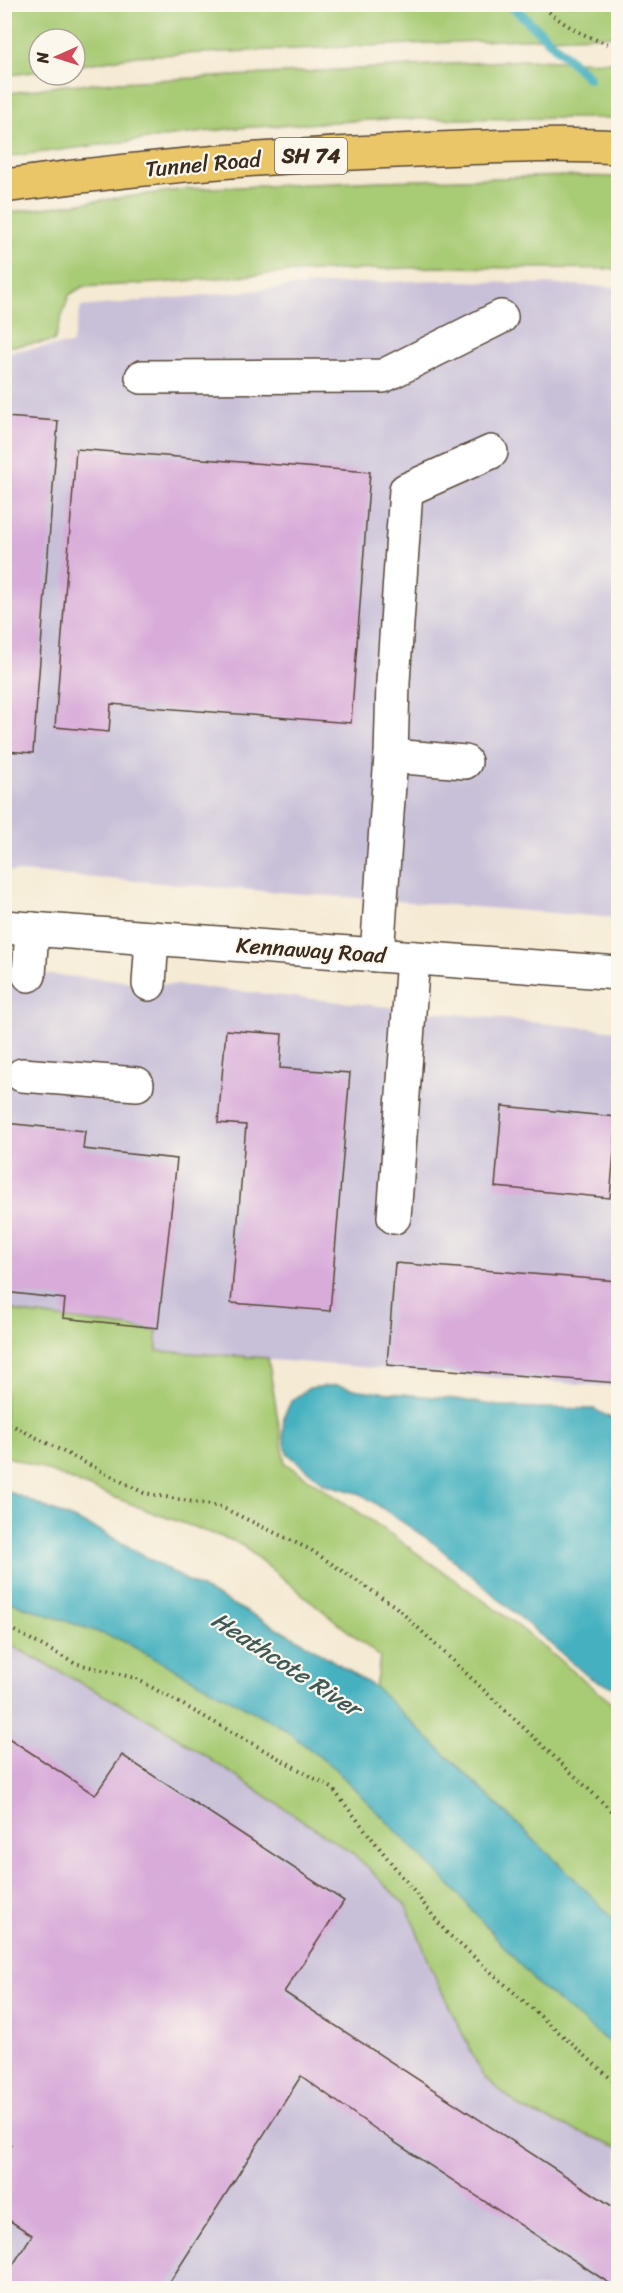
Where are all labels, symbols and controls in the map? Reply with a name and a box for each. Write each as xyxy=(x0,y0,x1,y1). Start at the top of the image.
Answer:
north arrow xyxy=(27,27,87,87)
text: N xyxy=(28,51,57,65)
road number: SH 74 xyxy=(275,138,347,174)
street label: Tunnel Road xyxy=(144,139,264,188)
street label: Kennaway Road xyxy=(235,925,389,975)
water label: Heathcote River xyxy=(203,1600,373,1730)

